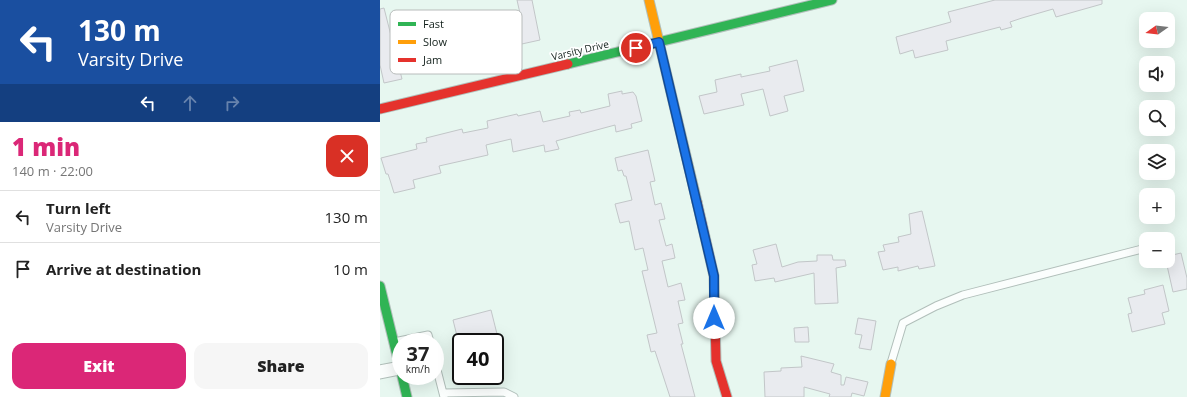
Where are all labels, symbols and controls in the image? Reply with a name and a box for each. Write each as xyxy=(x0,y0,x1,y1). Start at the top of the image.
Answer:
legend xyxy=(390,10,522,74)
text: 130 m xyxy=(78,11,161,49)
north arrow xyxy=(1139,12,1175,48)
map controls xyxy=(1139,12,1175,268)
icon: left xyxy=(12,16,64,68)
text: Fast xyxy=(423,16,444,31)
pin xyxy=(619,31,653,65)
text: Slow xyxy=(423,34,447,49)
street label: Varsity Drive xyxy=(550,37,610,63)
icon: arrive xyxy=(625,37,647,59)
text: Varsity Drive xyxy=(78,47,183,71)
text: Jam xyxy=(422,52,442,67)
button: sound xyxy=(1139,56,1175,92)
icon: left xyxy=(137,92,159,114)
icon: ahead xyxy=(179,92,201,114)
icon: right xyxy=(221,92,243,114)
button: search xyxy=(1139,100,1175,136)
text: 1 min xyxy=(12,130,80,163)
button: close xyxy=(326,135,368,177)
button: layers xyxy=(1139,144,1175,180)
text: 140 m · 22:00 xyxy=(12,162,93,180)
button: + xyxy=(1139,188,1175,224)
text: Turn left xyxy=(46,198,111,218)
icon: left xyxy=(12,206,34,228)
text: 130 m xyxy=(324,207,368,227)
text: Varsity Drive xyxy=(46,218,122,236)
button: − xyxy=(1139,232,1175,268)
icon: arrive xyxy=(12,258,34,280)
text: Arrive at destination xyxy=(46,259,201,279)
text: 10 m xyxy=(333,259,368,279)
position arrow xyxy=(693,297,735,339)
speed limit sign: 40 xyxy=(452,333,504,385)
text: 37 xyxy=(407,340,429,367)
button: Exit xyxy=(12,343,186,389)
button: Share xyxy=(194,343,368,389)
text: km/h xyxy=(406,362,430,376)

